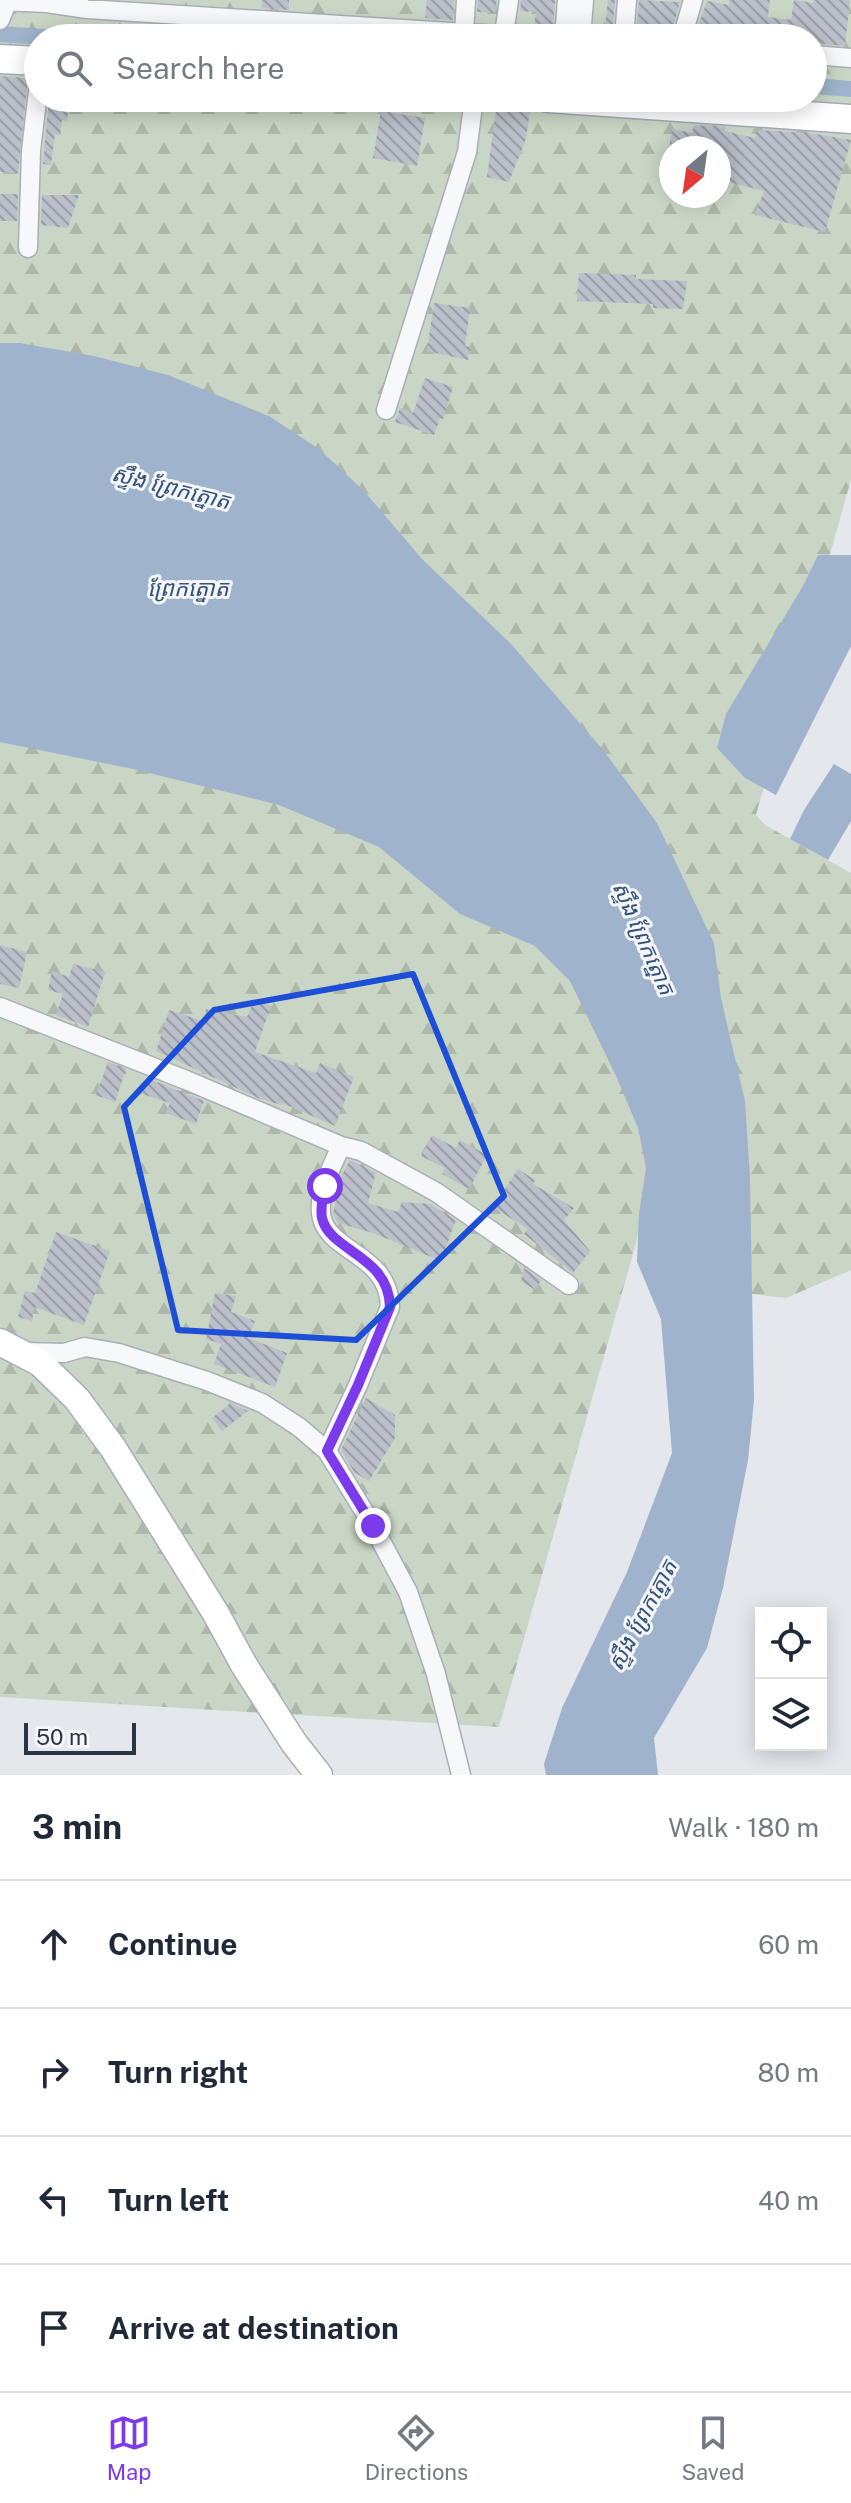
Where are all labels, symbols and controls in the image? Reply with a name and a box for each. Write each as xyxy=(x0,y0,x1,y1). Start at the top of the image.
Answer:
search box xyxy=(24,24,827,112)
icon: search xyxy=(52,46,96,90)
text: Search here xyxy=(116,50,284,86)
north arrow xyxy=(659,136,731,208)
water label: ស្ទឹង ព្រែកត្នោត xyxy=(109,460,235,516)
water label: ព្រែកត្នោត xyxy=(147,575,231,603)
water label: ស្ទឹង ព្រែកត្នោត xyxy=(606,877,681,1001)
route start xyxy=(307,1168,343,1204)
route end xyxy=(355,1508,391,1544)
water label: ស្ទឹង ព្រែកត្នោត xyxy=(602,1554,684,1675)
map controls xyxy=(755,1607,827,1751)
button: locate xyxy=(755,1607,827,1679)
button: layers xyxy=(755,1679,827,1751)
scale bar xyxy=(24,1719,136,1755)
text: 50 m xyxy=(36,1724,88,1750)
text: 3 min xyxy=(32,1807,122,1847)
text: Walk · 180 m xyxy=(668,1812,819,1843)
icon: ahead xyxy=(32,1922,76,1966)
text: Continue xyxy=(108,1926,238,1962)
text: 60 m xyxy=(758,1929,819,1960)
icon: right xyxy=(32,2050,76,2094)
text: Turn right xyxy=(108,2054,248,2090)
text: 80 m xyxy=(758,2057,819,2088)
icon: left xyxy=(32,2178,76,2222)
text: Turn left xyxy=(108,2182,229,2218)
text: 40 m xyxy=(758,2185,819,2216)
icon: arrive xyxy=(32,2306,76,2350)
text: Arrive at destination xyxy=(108,2310,399,2346)
tab: Map xyxy=(107,2411,151,2485)
tab: Directions xyxy=(365,2411,468,2485)
tab: Saved xyxy=(681,2411,744,2485)

